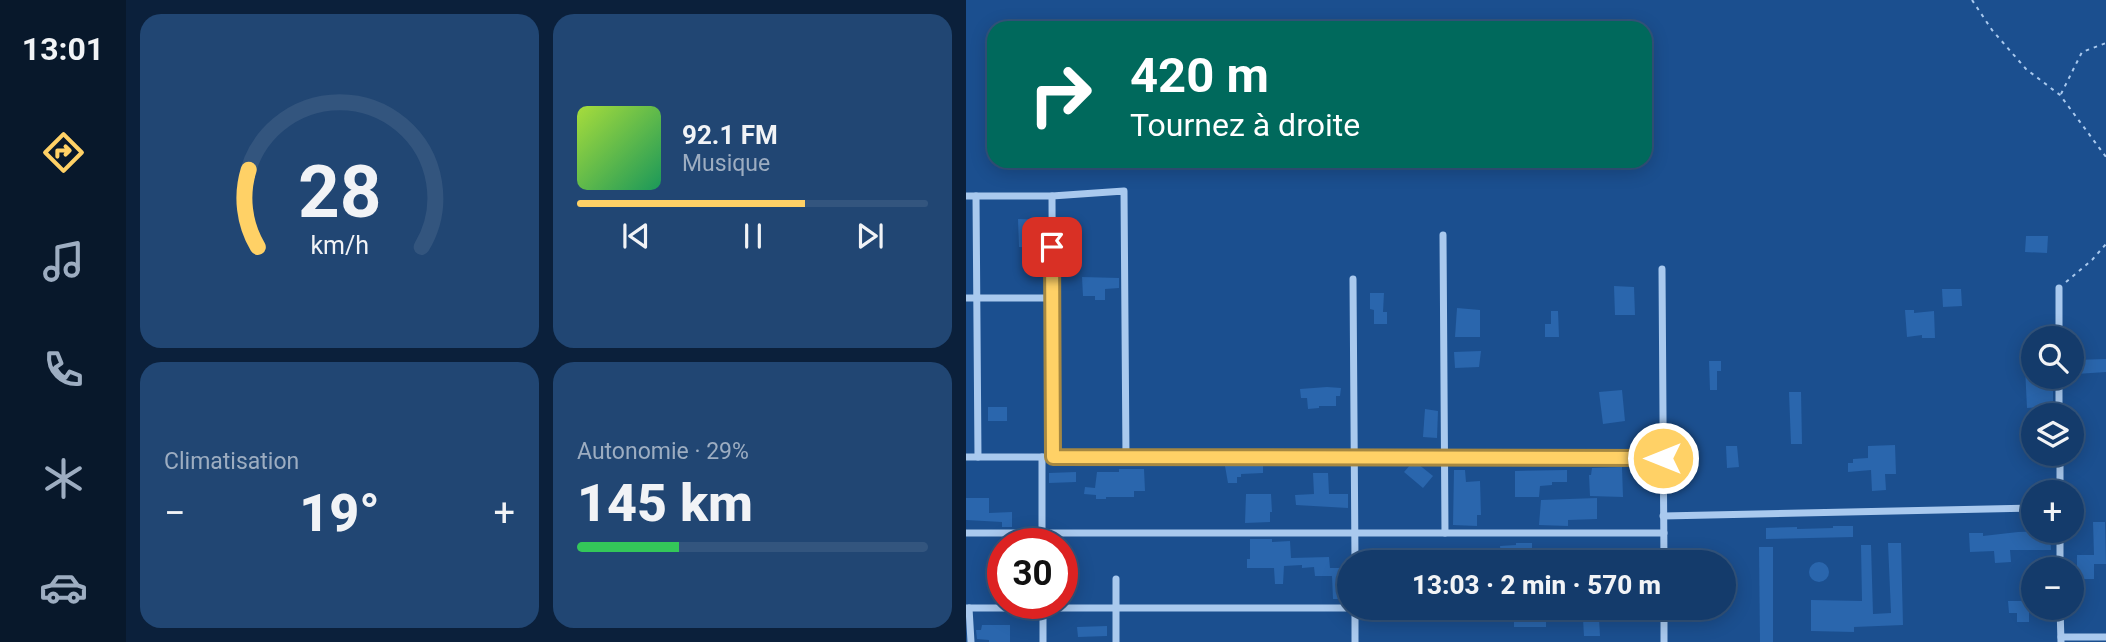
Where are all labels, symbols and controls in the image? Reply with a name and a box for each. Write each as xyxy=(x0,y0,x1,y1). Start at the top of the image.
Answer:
text: 13:01 xyxy=(22,30,104,68)
text: 420 m xyxy=(1130,47,1269,104)
icon: right xyxy=(1015,49,1106,140)
text: Tournez à droite xyxy=(1130,106,1360,144)
text: 92.1 FM xyxy=(682,120,778,150)
icon: directions xyxy=(39,128,88,177)
text: 28 xyxy=(298,149,381,235)
text: Musique xyxy=(682,150,770,177)
icon: previous xyxy=(617,217,655,255)
icon: pause xyxy=(734,217,772,255)
icon: next xyxy=(851,217,889,255)
pin xyxy=(1022,217,1082,277)
icon: arrive xyxy=(1033,228,1071,266)
text: km/h xyxy=(310,231,369,260)
icon: music xyxy=(39,237,88,286)
map controls xyxy=(2021,326,2084,620)
button: search xyxy=(2021,326,2084,389)
icon: phone xyxy=(39,345,88,394)
button: layers xyxy=(2021,403,2084,466)
position arrow xyxy=(1626,421,1700,495)
text: Autonomie · 29% xyxy=(577,438,749,465)
text: Climatisation xyxy=(164,448,299,475)
icon: climate xyxy=(39,454,88,503)
text: 145 km xyxy=(577,473,753,534)
button: + xyxy=(2021,480,2084,543)
text: 19° xyxy=(299,483,380,544)
text: − xyxy=(164,491,186,535)
text: + xyxy=(493,491,515,535)
speed limit sign: 30 xyxy=(987,528,1078,619)
button: − xyxy=(2021,557,2084,620)
icon: car xyxy=(39,563,88,612)
text: 13:03 · 2 min · 570 m xyxy=(1412,570,1661,600)

